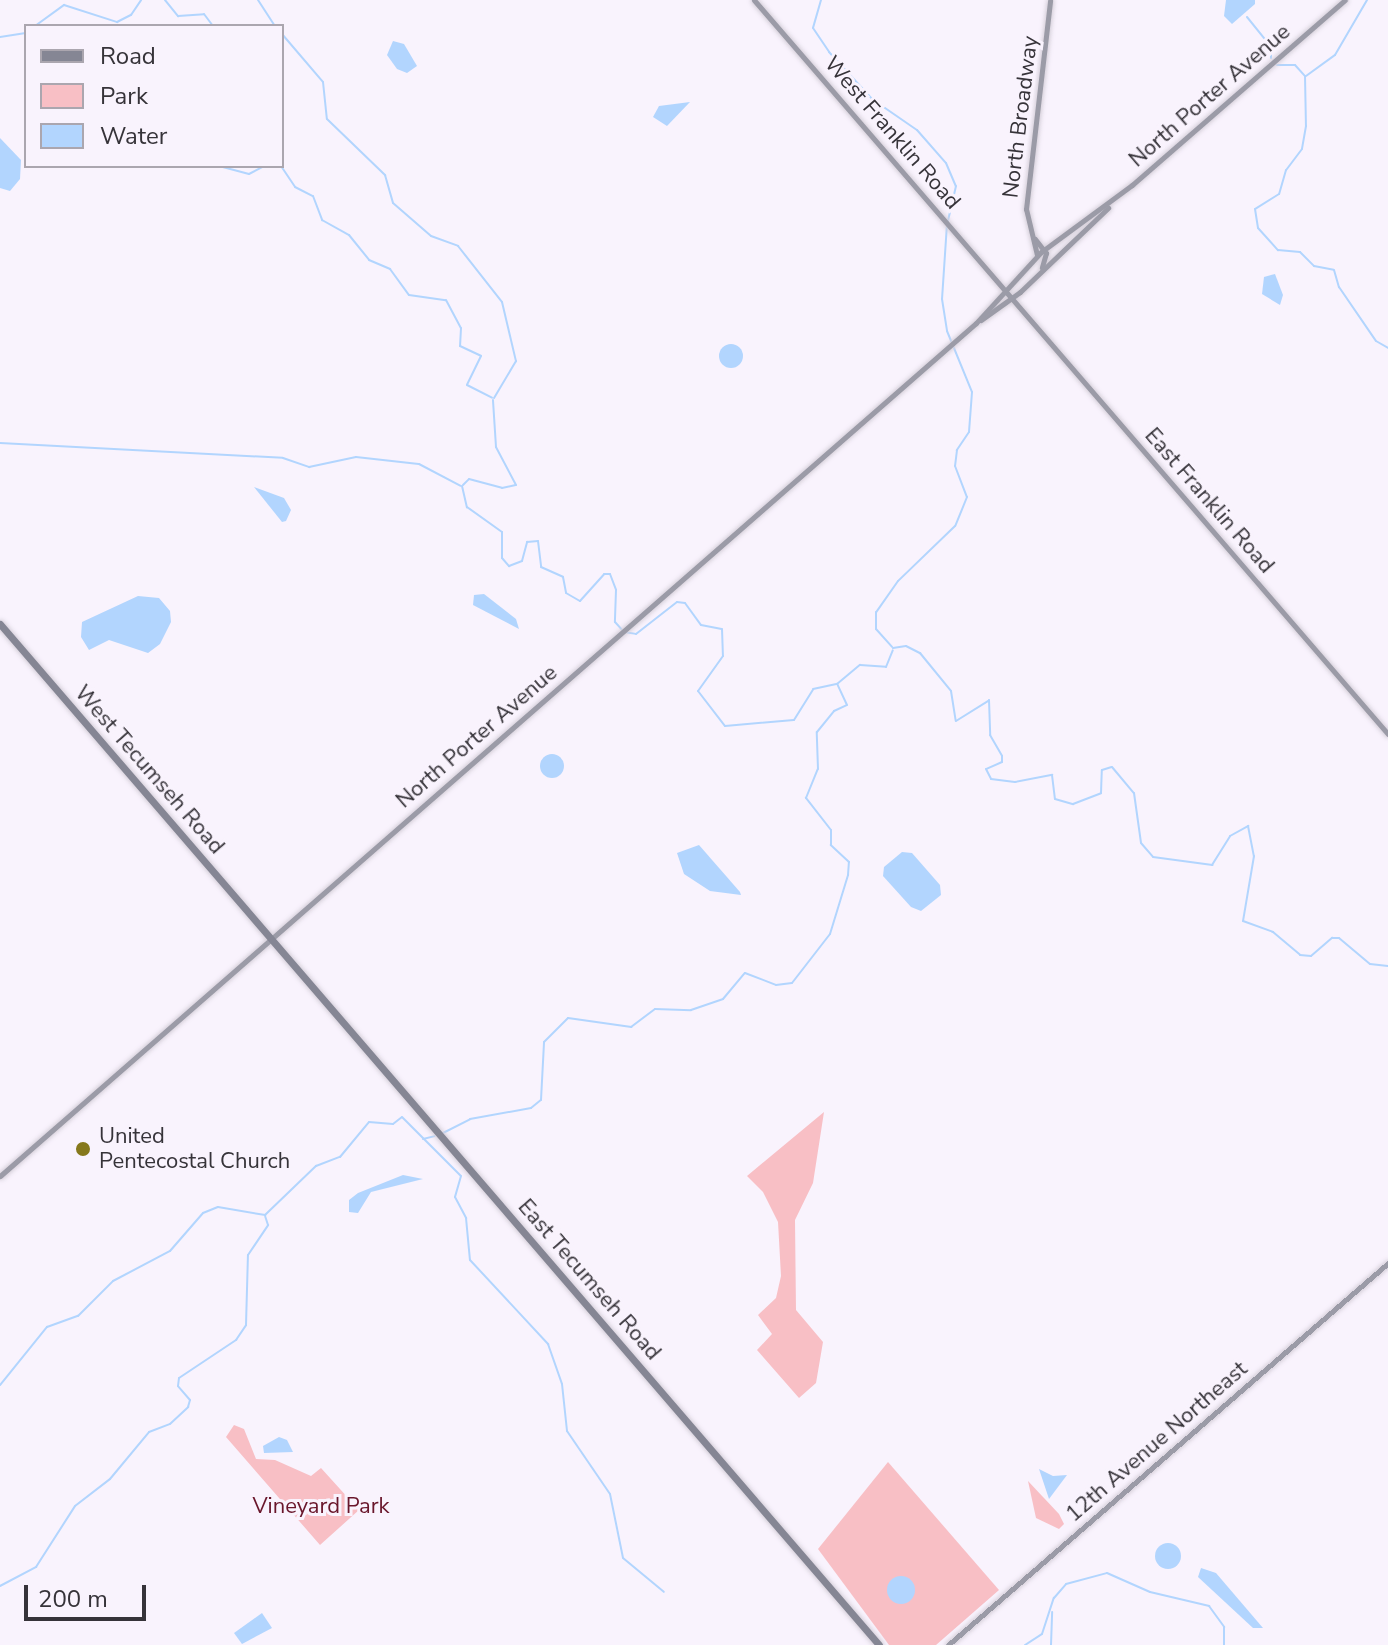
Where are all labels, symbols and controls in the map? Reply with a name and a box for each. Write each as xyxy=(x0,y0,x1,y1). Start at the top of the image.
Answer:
street label: North Porter Avenue xyxy=(1124,19,1296,173)
legend xyxy=(24,24,284,168)
street label: North Broadway xyxy=(998,34,1044,200)
text: Road xyxy=(100,40,156,72)
street label: West Franklin Road xyxy=(818,51,966,215)
text: Park xyxy=(100,80,148,112)
text: Water xyxy=(100,120,167,152)
street label: East Franklin Road xyxy=(1139,423,1279,579)
street label: North Porter Avenue xyxy=(391,660,563,814)
street label: West Tecumseh Road xyxy=(69,680,229,860)
place label: United Pentecostal Church xyxy=(99,1123,290,1174)
marker: United Pentecostal Church xyxy=(74,1140,92,1158)
street label: East Tecumseh Road xyxy=(512,1194,666,1366)
street label: 12th Avenue Northeast xyxy=(1061,1356,1253,1528)
park label: Vineyard Park xyxy=(252,1494,390,1520)
scale bar xyxy=(28,1569,150,1619)
text: 200 m xyxy=(38,1583,108,1615)

